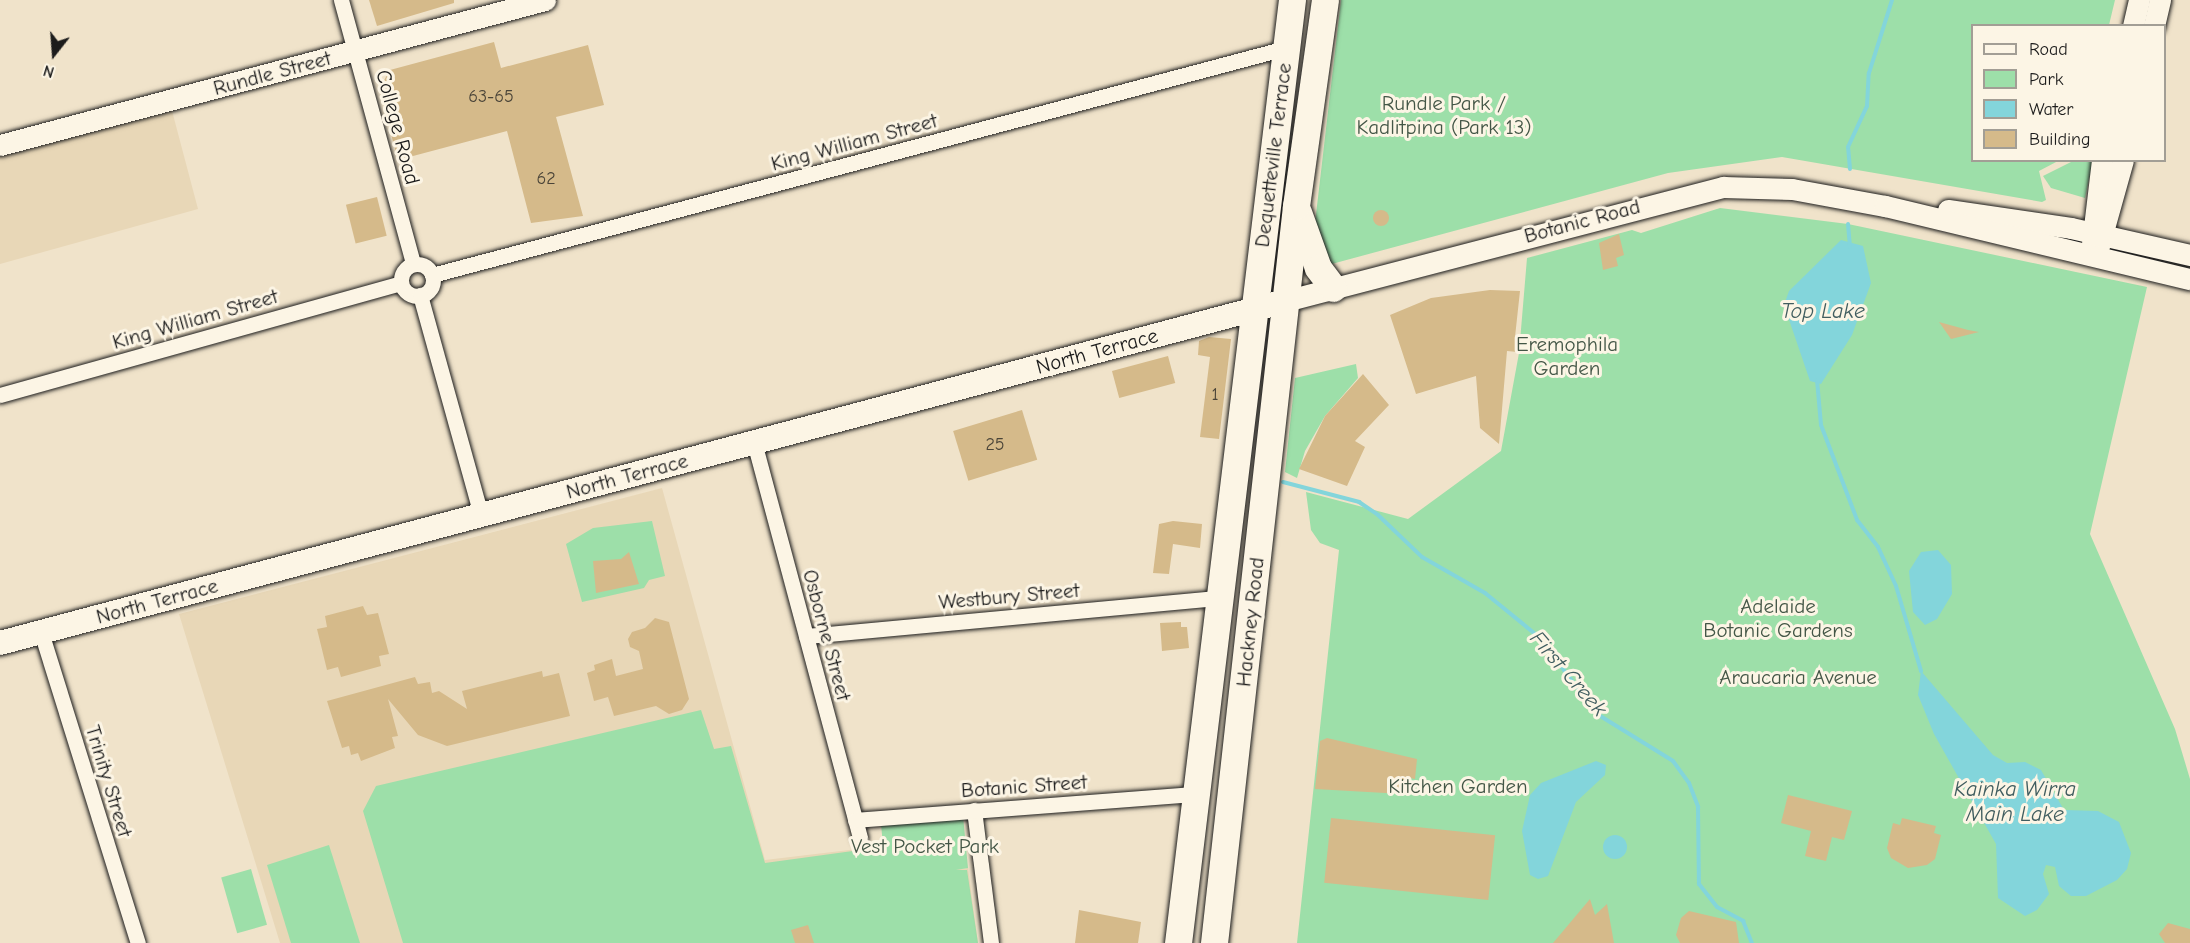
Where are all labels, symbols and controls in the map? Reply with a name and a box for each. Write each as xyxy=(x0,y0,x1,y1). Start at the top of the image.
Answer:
north arrow xyxy=(24,24,84,84)
legend xyxy=(1971,24,2166,162)
text: Road xyxy=(2029,39,2068,60)
street label: Rundle Street xyxy=(210,45,334,101)
text: N xyxy=(41,61,56,81)
street label: Dequetteville Terrace xyxy=(1249,61,1297,249)
street label: College Road xyxy=(371,67,425,187)
text: Park xyxy=(2029,69,2063,90)
house number: 63-65 xyxy=(468,86,514,108)
park label: Rundle Park / Kadlitpina (Park 13) xyxy=(1356,90,1532,140)
text: Water xyxy=(2029,99,2073,120)
street label: King William Street xyxy=(768,108,940,176)
text: Building xyxy=(2029,129,2091,150)
house number: 62 xyxy=(536,168,556,190)
street label: Botanic Road xyxy=(1521,193,1643,249)
street label: King William Street xyxy=(109,283,281,355)
water label: Top Lake xyxy=(1781,299,1865,325)
street label: North Terrace xyxy=(1033,323,1161,379)
park label: Eremophila Garden xyxy=(1516,331,1618,381)
house number: 1 xyxy=(1211,384,1219,406)
house number: 25 xyxy=(985,434,1005,456)
street label: North Terrace xyxy=(563,448,691,504)
street label: Hackney Road xyxy=(1231,556,1269,688)
street label: Osborne Street xyxy=(797,567,857,703)
street label: North Terrace xyxy=(93,573,221,629)
street label: Westbury Street xyxy=(938,577,1080,615)
park label: Adelaide Botanic Gardens xyxy=(1703,593,1853,643)
water label: First Creek xyxy=(1524,626,1612,722)
park label: Araucaria Avenue xyxy=(1719,664,1877,690)
street label: Trinity Street xyxy=(80,722,138,840)
street label: Botanic Street xyxy=(960,769,1088,803)
park label: Kitchen Garden xyxy=(1388,773,1528,799)
water label: Kainka Wirra Main Lake xyxy=(1954,776,2076,828)
park label: Vest Pocket Park xyxy=(851,833,999,859)

